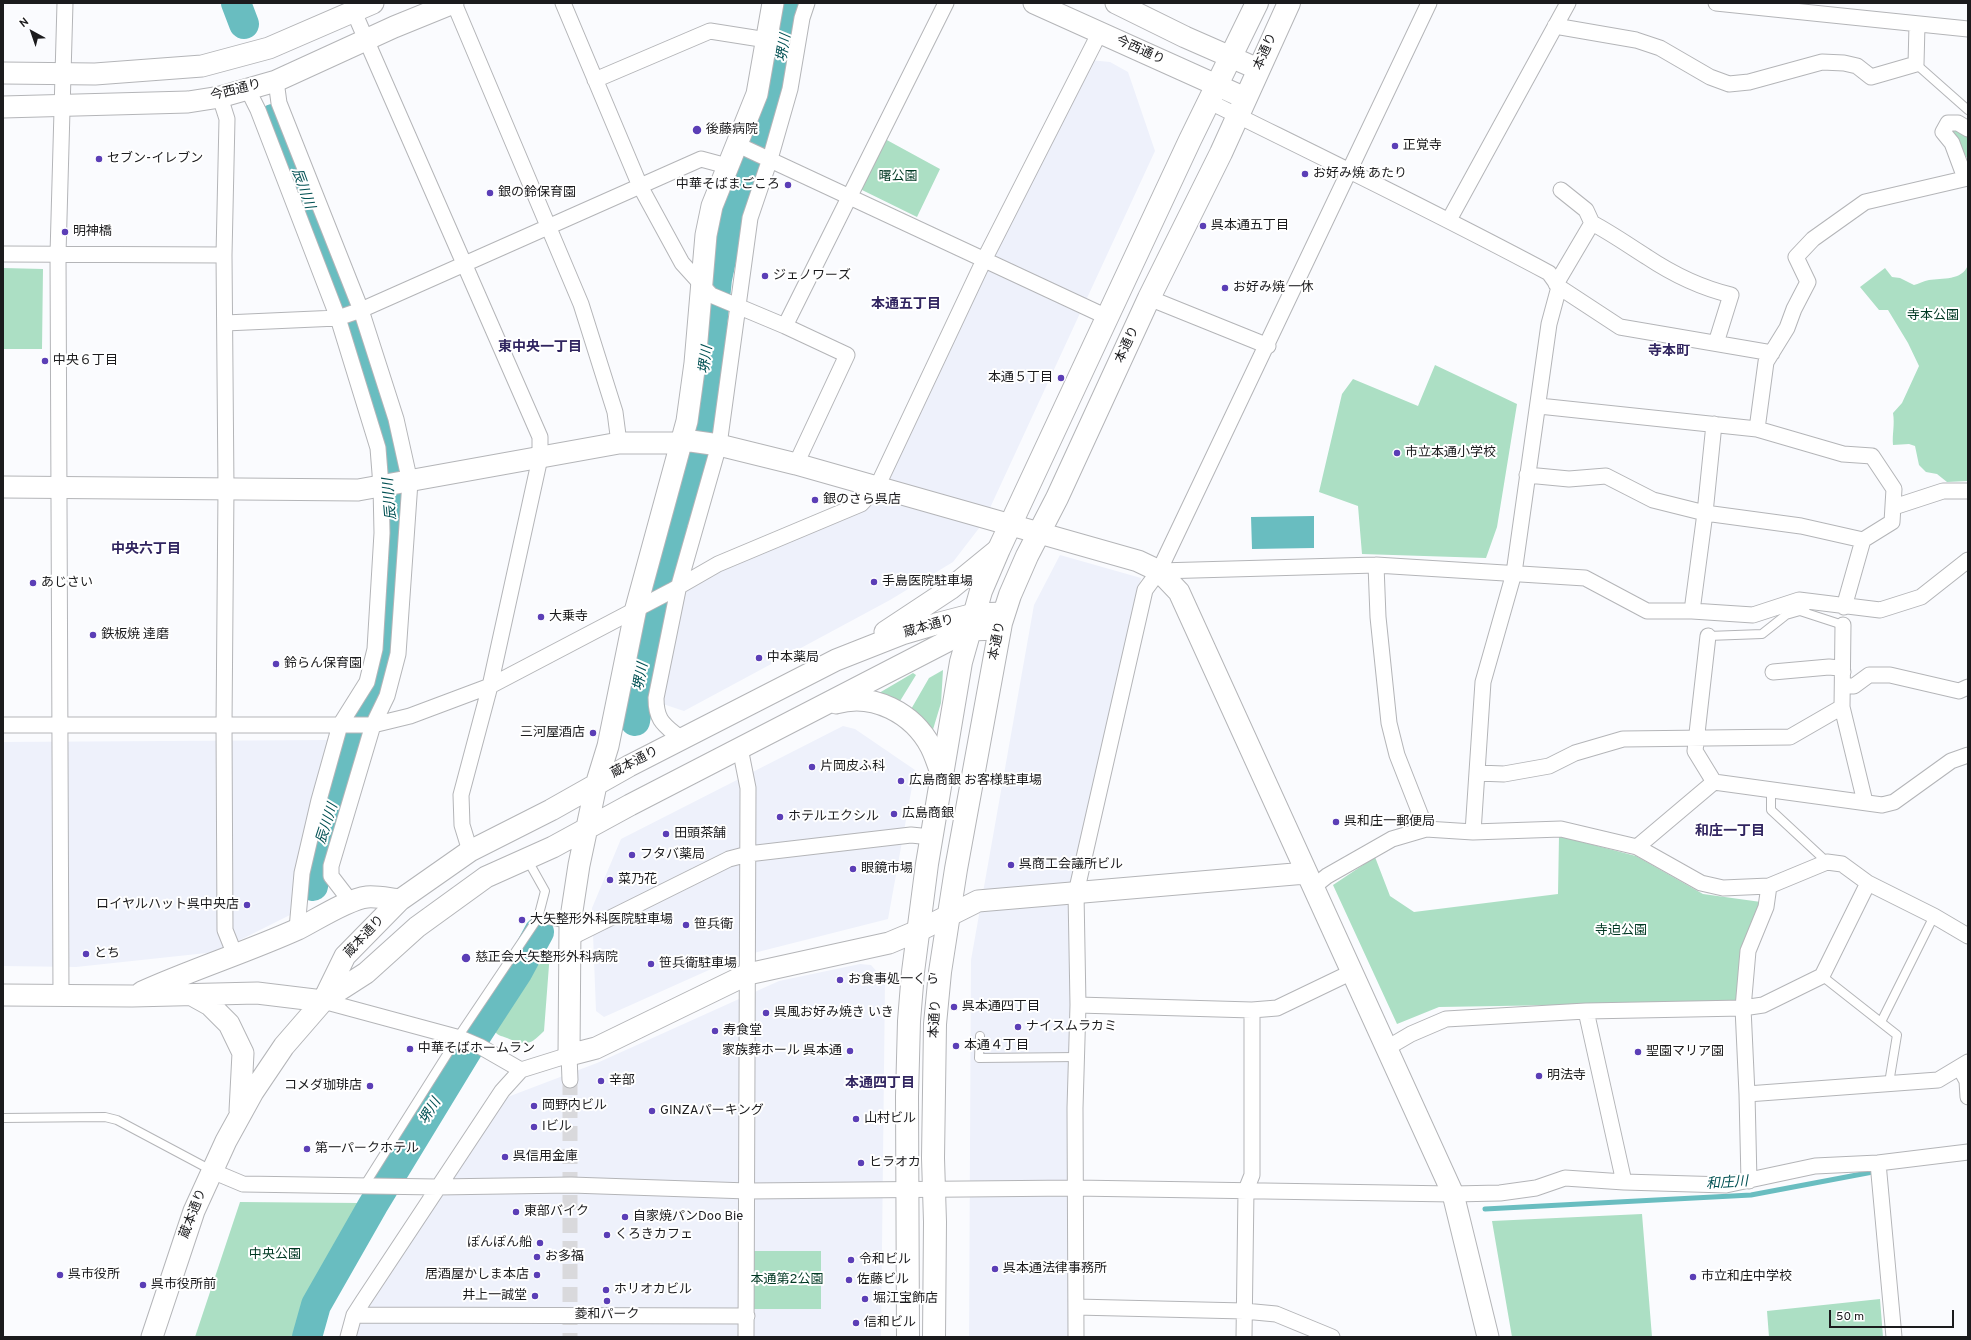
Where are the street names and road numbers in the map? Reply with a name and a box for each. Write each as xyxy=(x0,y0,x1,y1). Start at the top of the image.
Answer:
street label: 本通り xyxy=(1251,31,1281,73)
street label: 今西通り xyxy=(1113,33,1167,69)
street label: 今西通り xyxy=(209,77,263,105)
street label: 本通り xyxy=(1113,324,1143,366)
street label: 蔵本通り xyxy=(902,612,956,642)
street label: 本通り xyxy=(987,620,1009,662)
street label: 蔵本通り xyxy=(608,744,662,782)
street label: 蔵本通り xyxy=(342,913,388,961)
street label: 本通り xyxy=(927,999,945,1039)
street label: 蔵本通り xyxy=(177,1187,211,1241)

